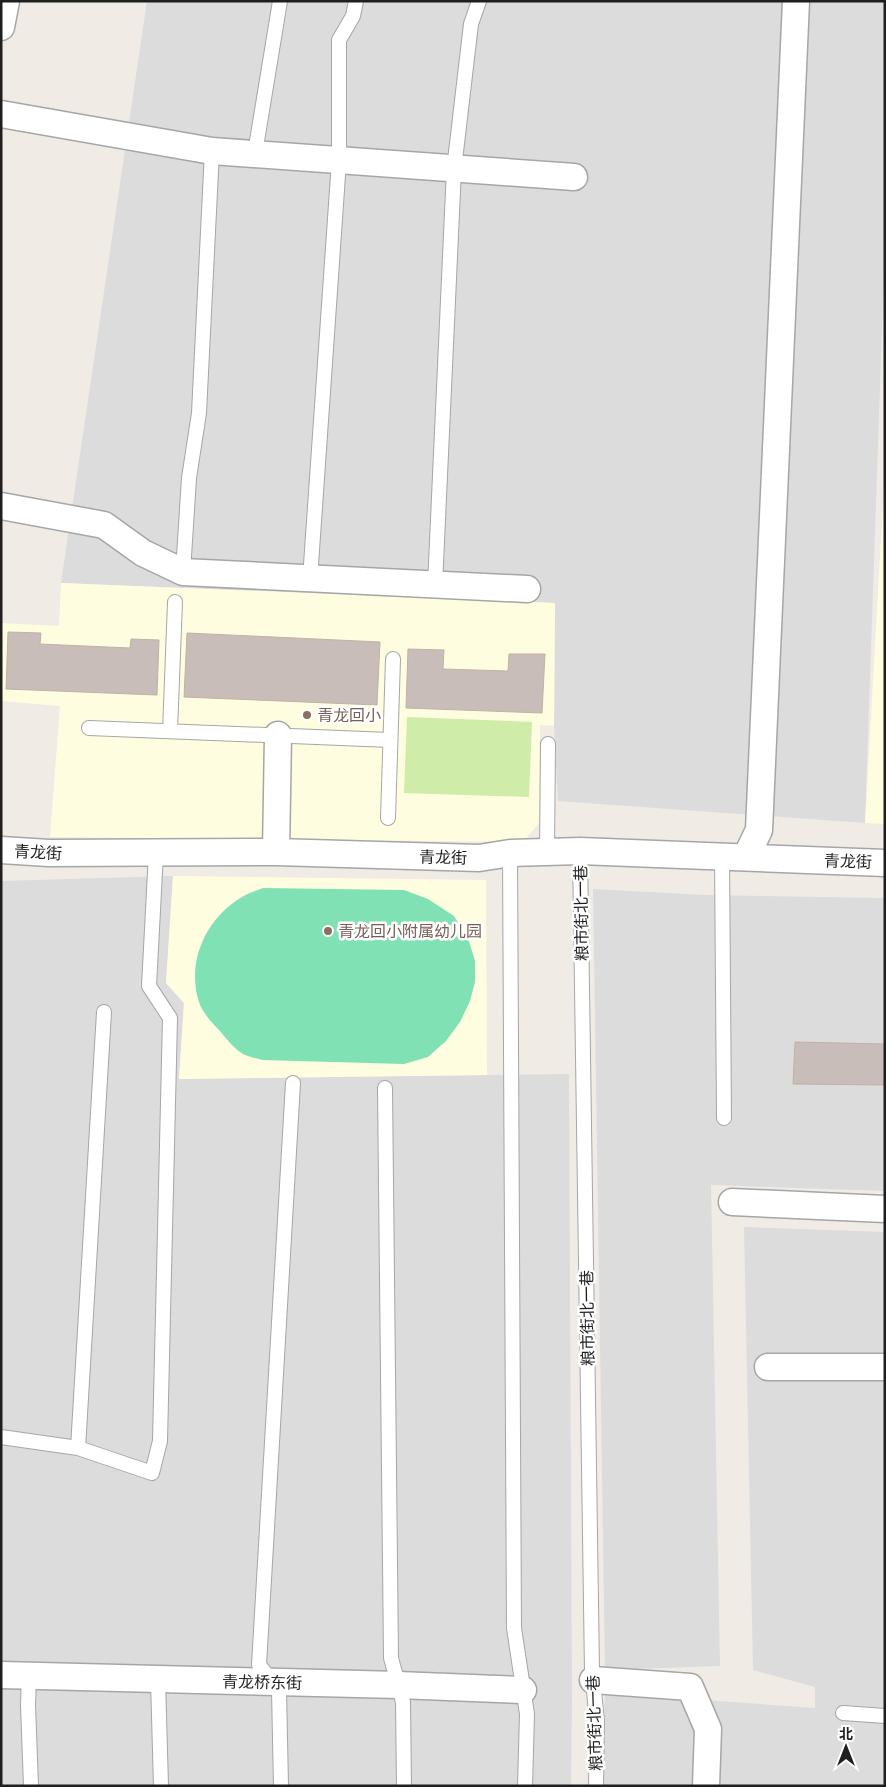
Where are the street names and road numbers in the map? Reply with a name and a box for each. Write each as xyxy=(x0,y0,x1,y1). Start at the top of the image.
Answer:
street label: 青龙街 xyxy=(14,841,62,863)
street label: 青龙街 xyxy=(419,847,467,867)
street label: 青龙街 xyxy=(824,850,872,872)
street label: 粮市街北一巷 xyxy=(570,865,592,961)
street label: 粮市街北一巷 xyxy=(576,1270,598,1366)
street label: 青龙桥东街 xyxy=(222,1671,302,1693)
street label: 粮市街北一巷 xyxy=(582,1675,606,1771)

